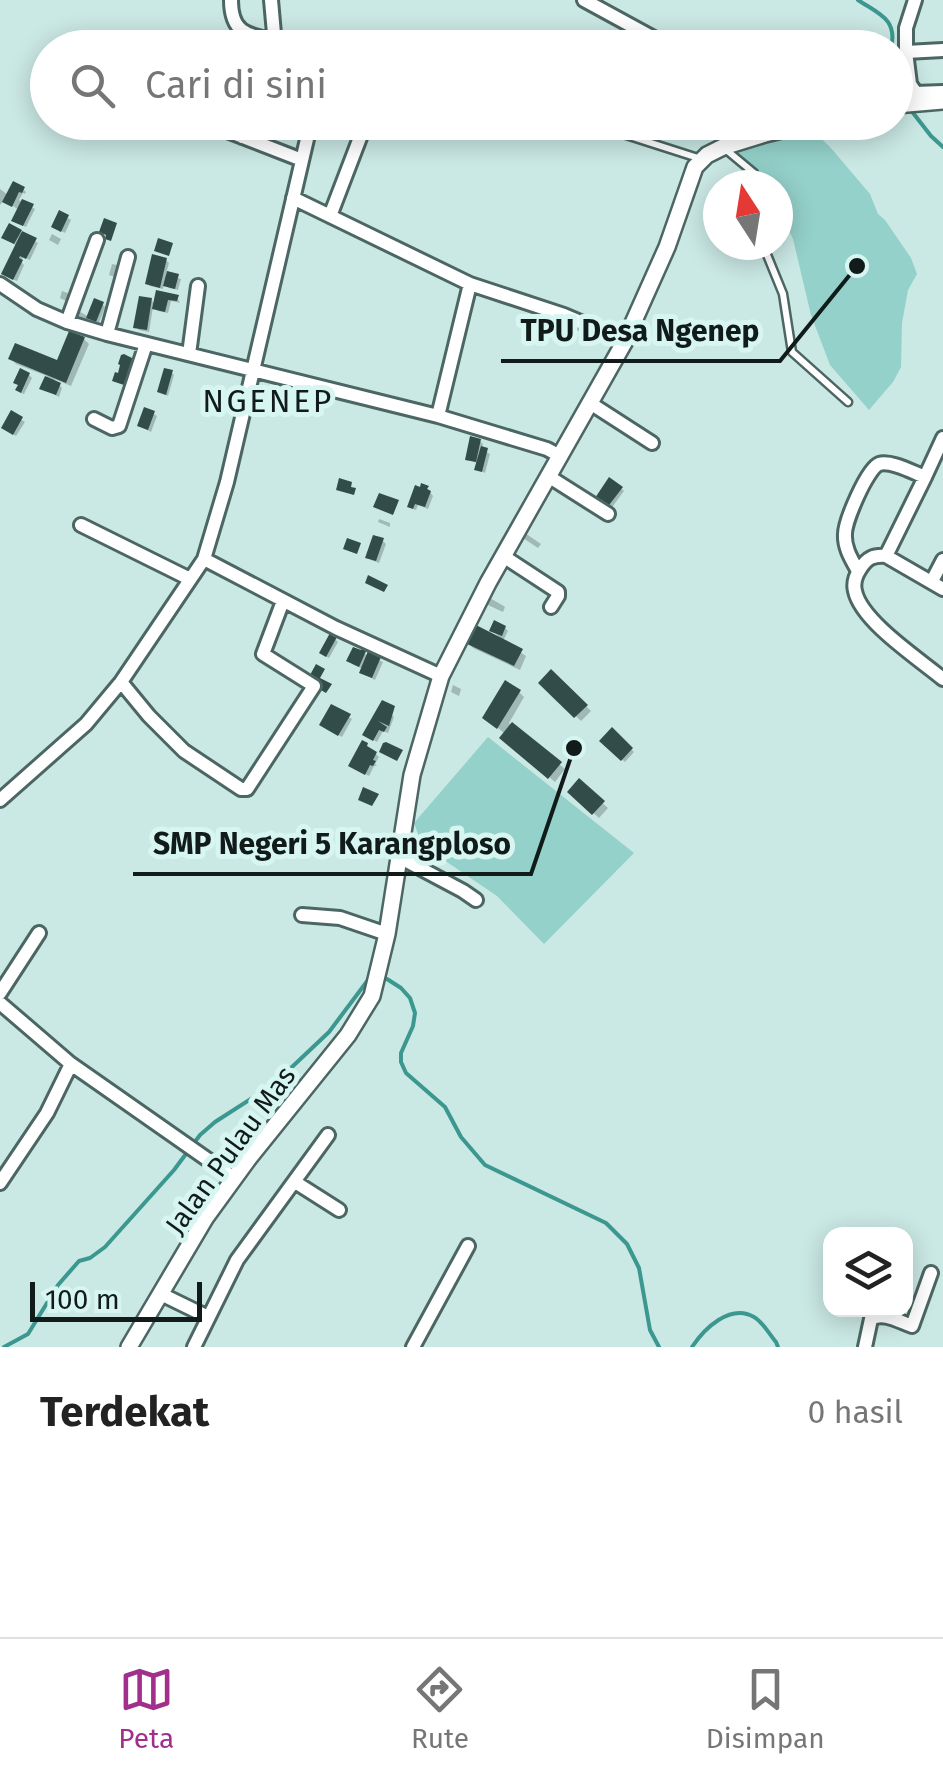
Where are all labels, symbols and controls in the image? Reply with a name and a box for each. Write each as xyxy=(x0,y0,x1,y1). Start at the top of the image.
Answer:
search box xyxy=(30,30,913,140)
icon: search xyxy=(65,58,120,113)
text: Cari di sini xyxy=(145,62,327,108)
north arrow xyxy=(703,170,793,260)
callout: TPU Desa Ngenep xyxy=(501,301,780,361)
text: TPU Desa Ngenep xyxy=(521,313,759,349)
district label: NGENEP xyxy=(202,382,334,420)
callout: SMP Negeri 5 Karangploso xyxy=(133,814,531,874)
text: SMP Negeri 5 Karangploso xyxy=(153,826,511,862)
street label: Jalan Pulau Mas xyxy=(158,1060,302,1241)
map controls xyxy=(823,1227,913,1317)
button: layers xyxy=(823,1227,913,1317)
scale bar xyxy=(30,1277,202,1322)
text: 100 m xyxy=(45,1283,120,1316)
text: Terdekat xyxy=(40,1387,209,1437)
text: 0 hasil xyxy=(807,1393,903,1431)
tab: Peta xyxy=(118,1662,174,1755)
tab: Rute xyxy=(411,1662,469,1755)
tab: Disimpan xyxy=(706,1662,825,1755)

